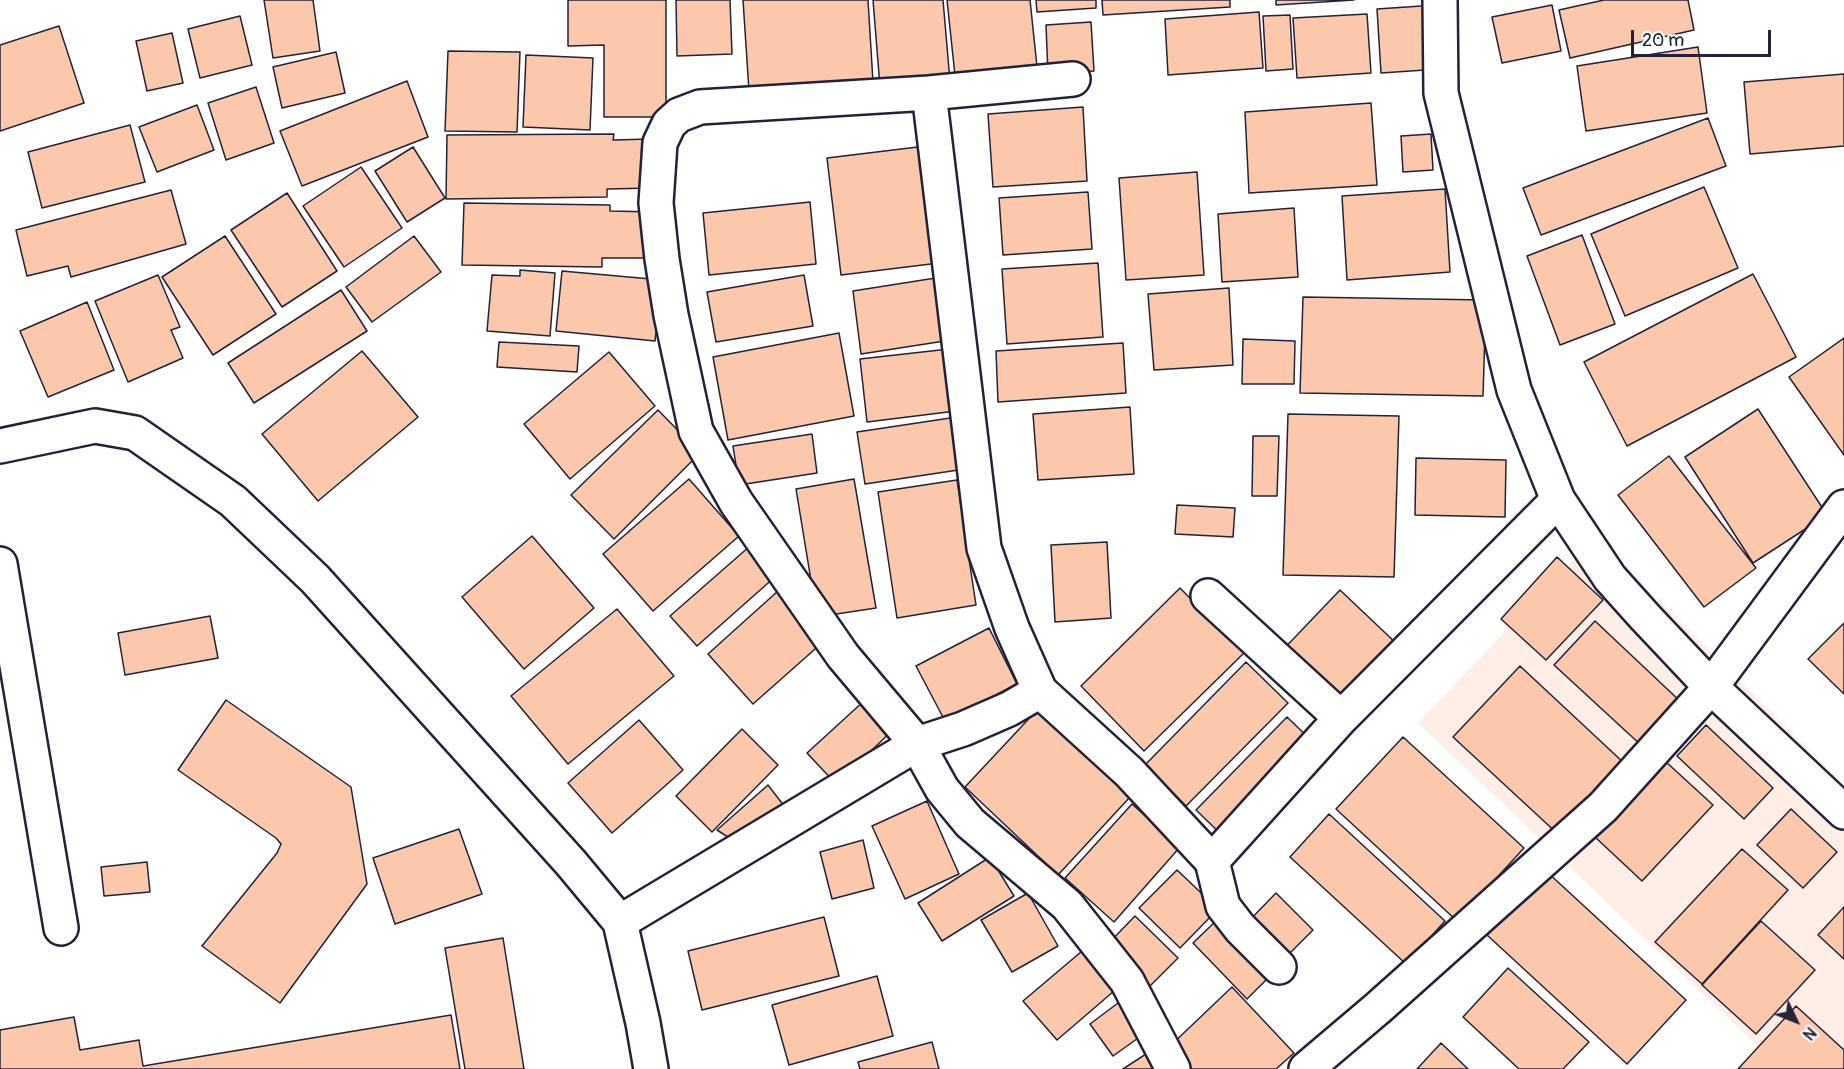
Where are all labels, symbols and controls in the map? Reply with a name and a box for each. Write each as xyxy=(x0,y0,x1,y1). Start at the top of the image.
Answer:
scale bar xyxy=(1634,18,1774,56)
text: 20 m xyxy=(1642,29,1684,52)
north arrow xyxy=(1766,991,1826,1051)
text: N xyxy=(1798,1022,1820,1044)

